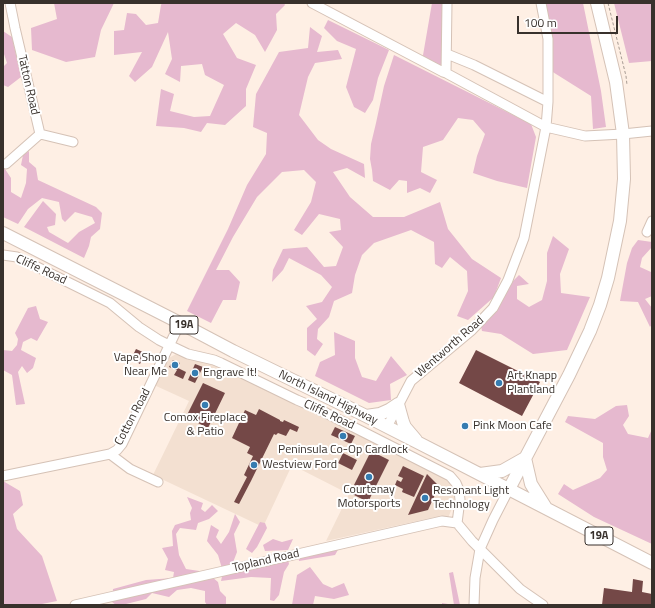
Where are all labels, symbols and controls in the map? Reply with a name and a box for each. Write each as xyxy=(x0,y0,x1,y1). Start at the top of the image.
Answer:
scale bar xyxy=(519,8,620,34)
text: 100 m xyxy=(524,13,557,32)
street label: Tatton Road xyxy=(14,54,42,116)
street label: Cliffe Road xyxy=(13,252,69,288)
street label: Wentworth Road xyxy=(413,313,487,381)
road number: 19A xyxy=(170,316,198,334)
place label: Vape Shop Near Me xyxy=(114,351,167,379)
marker: Vape Shop Near Me xyxy=(170,360,180,370)
place label: Engrave It! xyxy=(203,366,257,380)
marker: Engrave It! xyxy=(190,368,200,378)
street label: North Island Highway xyxy=(276,368,380,428)
place label: Art Knapp Plantland xyxy=(507,369,557,397)
marker: Art Knapp Plantland xyxy=(494,378,504,388)
street label: Cotton Road xyxy=(112,386,154,448)
street label: Cliffe Road xyxy=(301,397,357,433)
marker: Comox Fireplace & Patio xyxy=(200,400,210,410)
place label: Comox Fireplace & Patio xyxy=(164,411,246,439)
place label: Pink Moon Cafe xyxy=(473,419,552,433)
marker: Pink Moon Cafe xyxy=(460,421,470,431)
marker: Peninsula Co-Op Cardlock xyxy=(338,431,348,441)
place label: Peninsula Co-Op Cardlock xyxy=(278,443,408,457)
place label: Westview Ford xyxy=(262,458,337,472)
marker: Westview Ford xyxy=(249,460,259,470)
marker: Courtenay Motorsports xyxy=(364,472,374,482)
place label: Courtenay Motorsports xyxy=(337,483,401,511)
place label: Resonant Light Technology xyxy=(433,484,509,512)
marker: Resonant Light Technology xyxy=(420,493,430,503)
road number: 19A xyxy=(585,527,613,545)
street label: Topland Road xyxy=(231,546,301,576)

